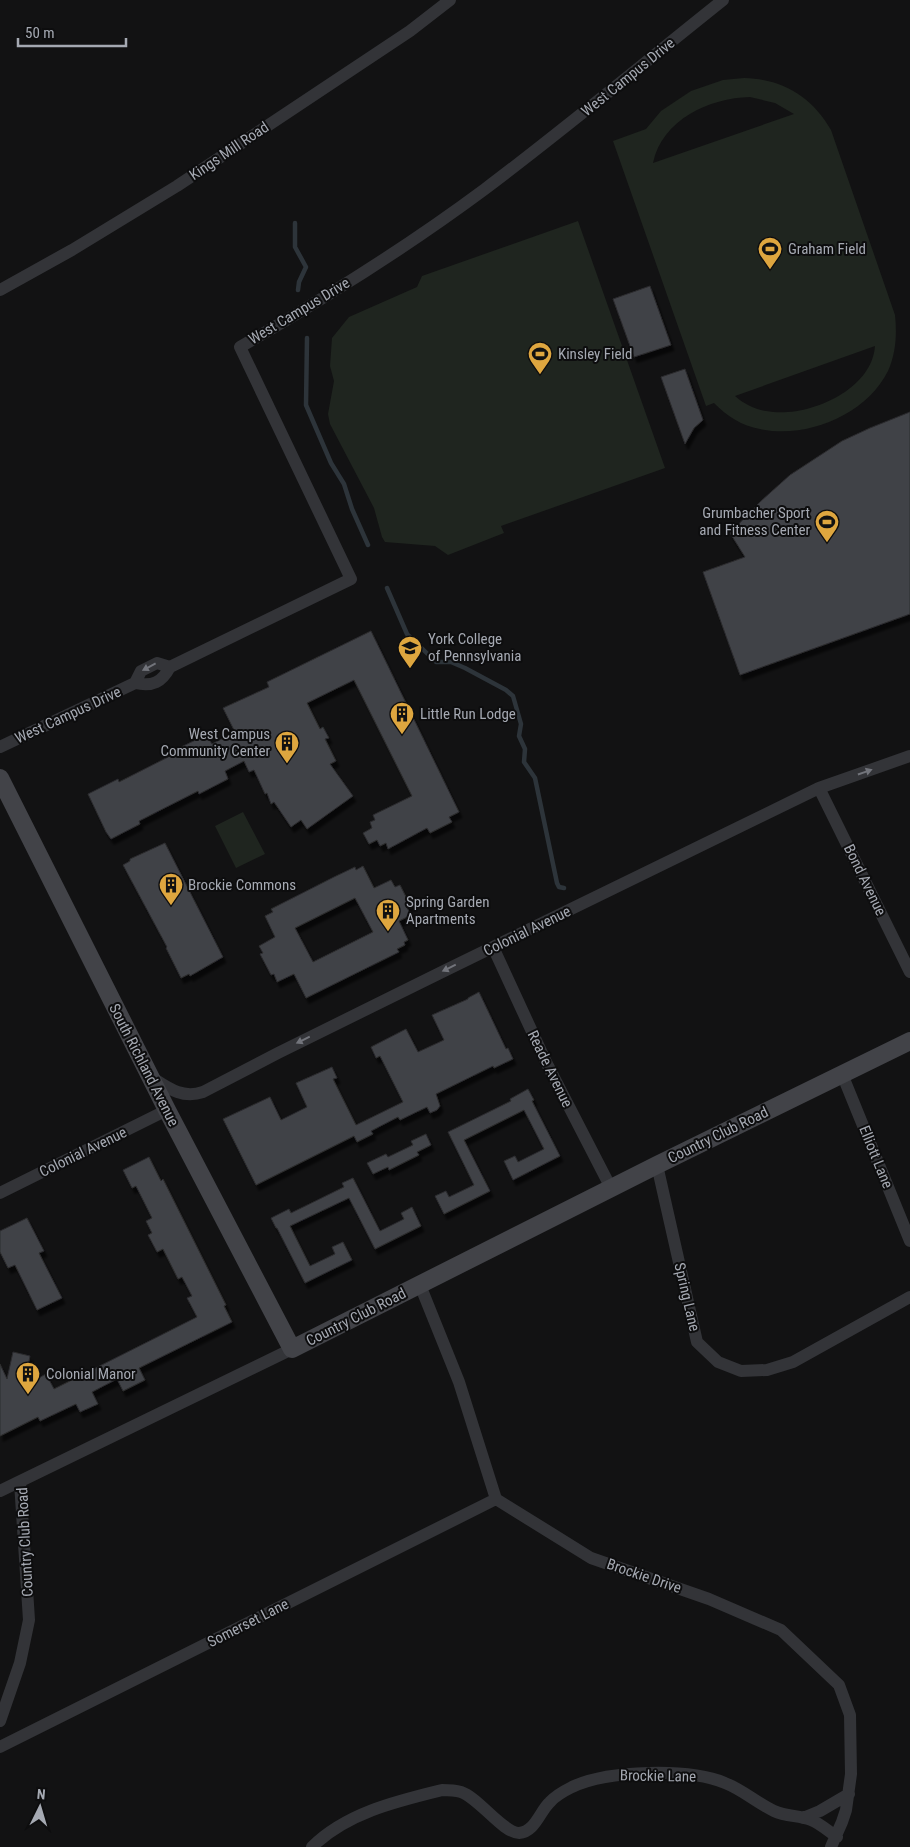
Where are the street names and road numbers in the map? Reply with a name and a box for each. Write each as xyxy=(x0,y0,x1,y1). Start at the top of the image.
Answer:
street label: West Campus Drive xyxy=(578,34,678,120)
street label: Kings Mill Road xyxy=(186,118,272,184)
street label: West Campus Drive xyxy=(245,274,353,348)
street label: West Campus Drive xyxy=(12,683,124,747)
street label: Bond Avenue xyxy=(840,841,890,919)
street label: Colonial Avenue xyxy=(480,902,574,960)
street label: South Richland Avenue xyxy=(105,1001,183,1129)
street label: Reade Avenue xyxy=(524,1028,576,1110)
street label: Country Club Road xyxy=(665,1103,771,1167)
street label: Colonial Avenue xyxy=(36,1123,130,1181)
street label: Elliott Lane xyxy=(855,1123,897,1191)
street label: Spring Lane xyxy=(670,1261,704,1333)
street label: Country Club Road xyxy=(303,1284,409,1350)
street label: Country Club Road xyxy=(13,1487,37,1597)
street label: Brockie Drive xyxy=(604,1555,684,1597)
street label: Somerset Lane xyxy=(204,1595,292,1651)
street label: Brockie Lane xyxy=(620,1766,696,1786)

